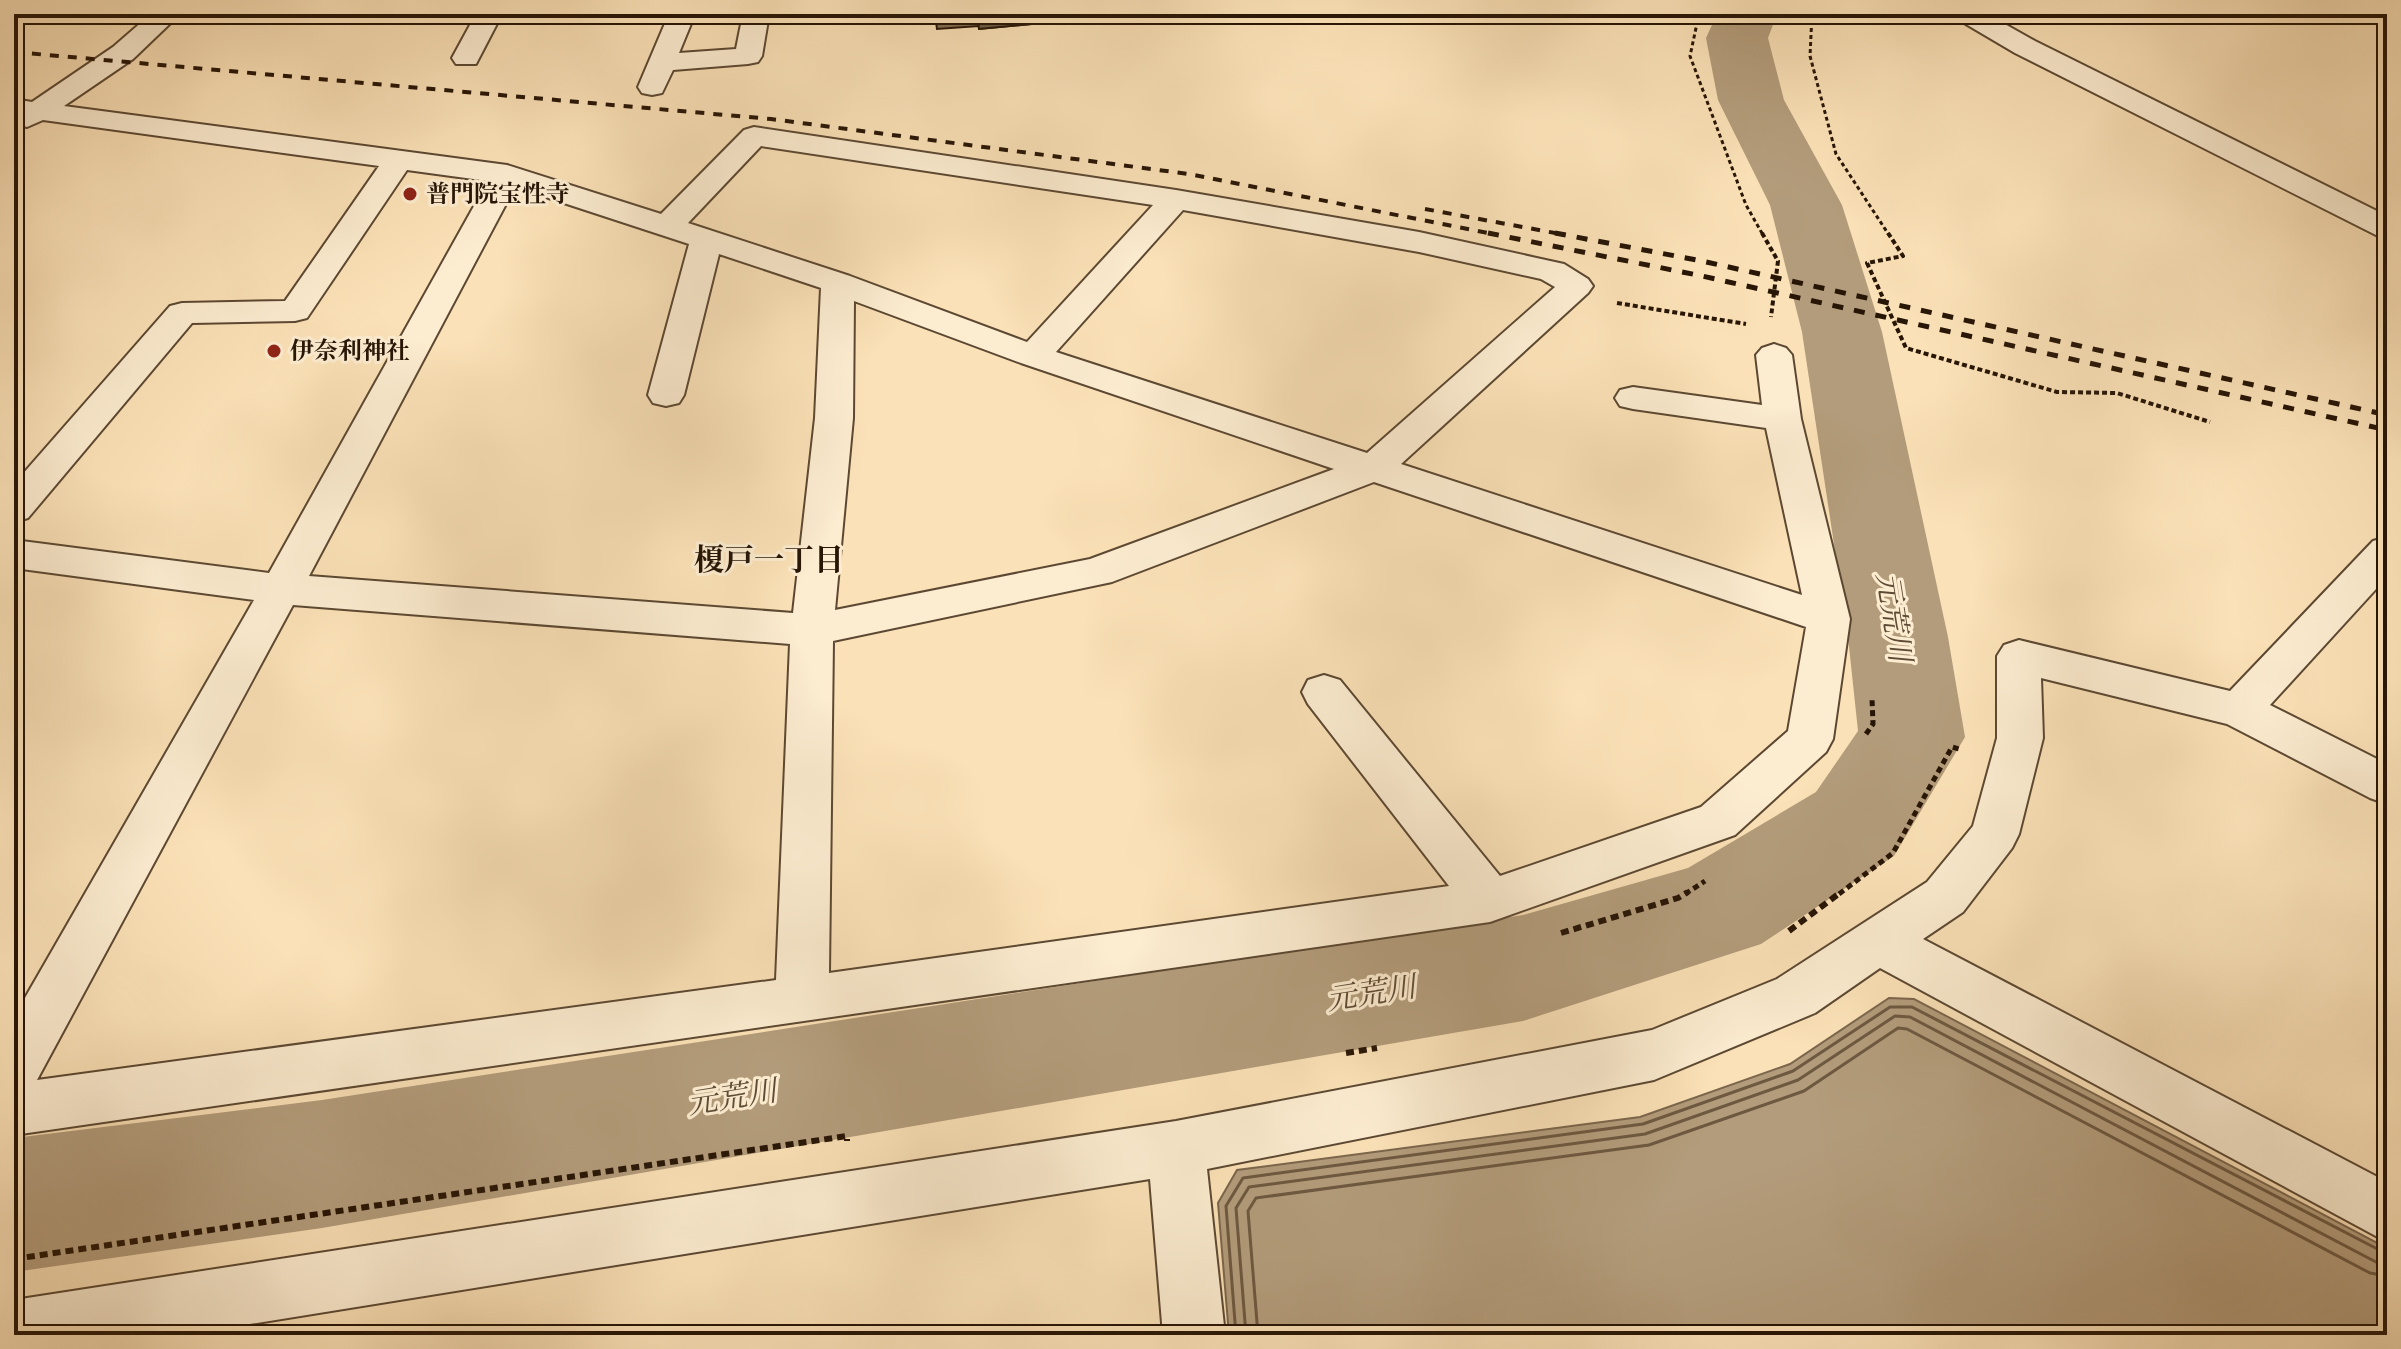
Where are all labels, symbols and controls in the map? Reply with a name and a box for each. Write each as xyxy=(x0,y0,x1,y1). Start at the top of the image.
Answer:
place label: 普門院宝性寺 xyxy=(426,179,570,213)
marker: 普門院宝性寺 xyxy=(401,185,419,203)
place label: 伊奈利神社 xyxy=(290,336,410,370)
marker: 伊奈利神社 xyxy=(265,342,283,360)
district label: 榎戸一丁目 xyxy=(694,541,844,584)
water label: 元荒川 xyxy=(1863,570,1920,668)
water label: 元荒川 xyxy=(1324,967,1422,1024)
water label: 元荒川 xyxy=(685,1071,783,1128)

